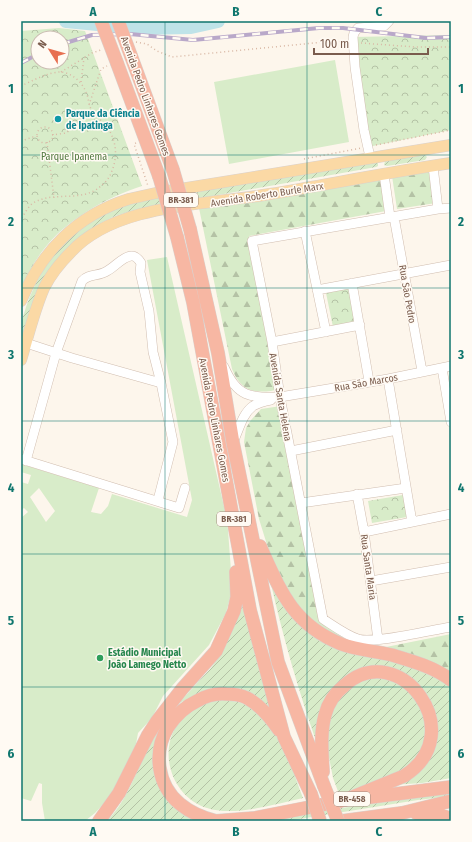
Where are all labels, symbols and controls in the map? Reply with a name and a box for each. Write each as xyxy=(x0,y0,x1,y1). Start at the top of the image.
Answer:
text: A xyxy=(88,4,97,19)
text: B xyxy=(232,4,240,19)
text: C xyxy=(376,4,383,19)
north arrow xyxy=(30,30,70,70)
scale bar xyxy=(314,30,428,56)
street label: Avenida Pedro Linhares Gomes xyxy=(118,35,172,158)
text: 100 m xyxy=(320,37,349,51)
text: N xyxy=(35,38,50,51)
text: 1 xyxy=(8,81,14,96)
text: 1 xyxy=(458,81,464,96)
place label: Parque da Ciência de Ipatinga xyxy=(66,108,140,132)
marker: Parque da Ciência de Ipatinga xyxy=(53,114,63,124)
park label: Parque Ipanema xyxy=(41,151,107,163)
street label: Avenida Roberto Burle Marx xyxy=(210,180,325,210)
road number: BR-381 xyxy=(164,193,198,207)
text: 2 xyxy=(7,214,14,229)
text: 2 xyxy=(457,214,464,229)
street label: Rua São Pedro xyxy=(396,264,418,324)
text: 3 xyxy=(7,347,14,362)
text: 3 xyxy=(457,347,464,362)
street label: Avenida Santa Helena xyxy=(266,352,294,442)
street label: Avenida Pedro Linhares Gomes xyxy=(196,357,232,483)
street label: Rua São Marcos xyxy=(333,371,399,394)
text: 4 xyxy=(8,480,15,495)
text: 4 xyxy=(458,480,465,495)
road number: BR-381 xyxy=(217,512,251,526)
street label: Rua Santa Maria xyxy=(357,533,379,601)
text: 5 xyxy=(8,613,14,628)
text: 5 xyxy=(458,613,464,628)
place label: Estádio Municipal João Lamego Netto xyxy=(107,646,187,671)
marker: Estádio Municipal João Lamego Netto xyxy=(95,653,105,663)
text: 6 xyxy=(8,746,15,761)
text: 6 xyxy=(458,746,465,761)
road number: BR-458 xyxy=(334,792,370,806)
text: A xyxy=(88,824,97,839)
text: B xyxy=(232,824,240,839)
text: C xyxy=(376,824,383,839)

